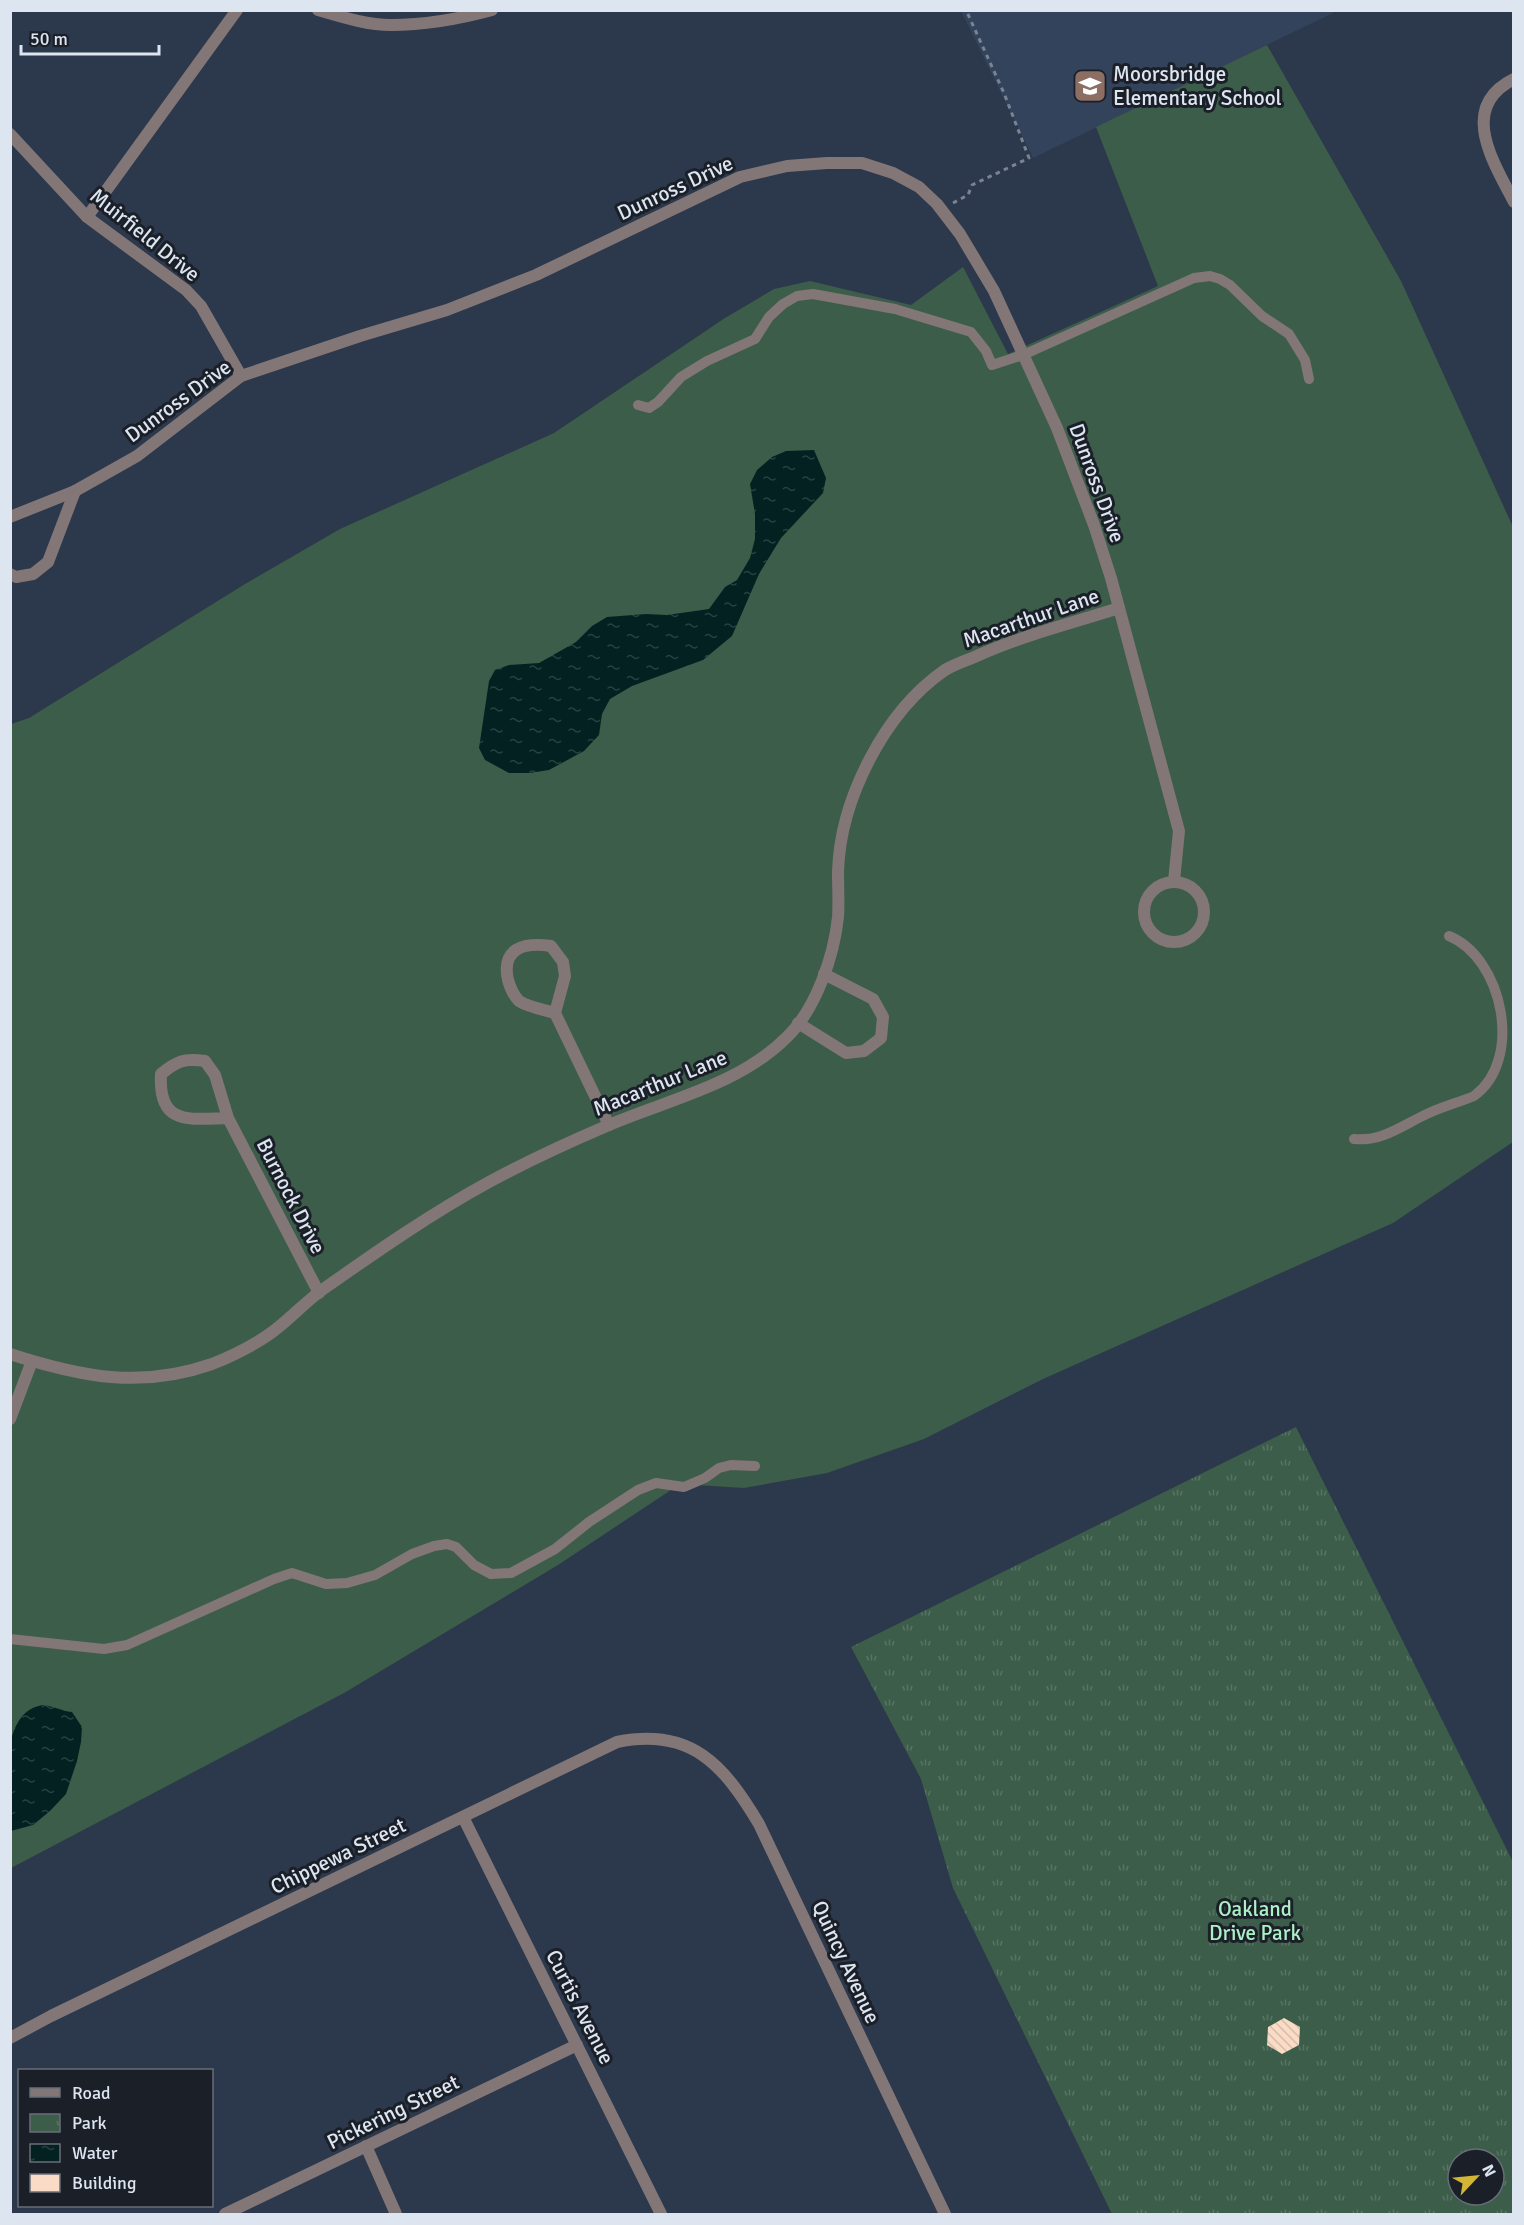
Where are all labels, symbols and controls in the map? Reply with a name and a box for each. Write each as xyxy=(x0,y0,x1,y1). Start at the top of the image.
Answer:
scale bar xyxy=(21,18,159,56)
text: 50 m xyxy=(30,28,68,50)
place label: Moorsbridge Elementary School xyxy=(1113,61,1282,111)
school or university icon: Moorsbridge Elementary School xyxy=(1072,68,1108,104)
street label: Dunross Drive xyxy=(613,150,737,226)
street label: Muirfield Drive xyxy=(85,183,205,287)
street label: Dunross Drive xyxy=(120,354,236,448)
street label: Dunross Drive xyxy=(1063,420,1131,546)
street label: Macarthur Lane xyxy=(960,583,1102,653)
street label: Macarthur Lane xyxy=(589,1044,731,1122)
street label: Burnock Drive xyxy=(251,1134,331,1258)
street label: Chippewa Street xyxy=(266,1812,410,1900)
park label: Oakland Drive Park xyxy=(1209,1896,1301,1946)
street label: Quincy Avenue xyxy=(806,1897,886,2027)
street label: Curtis Avenue xyxy=(540,1945,620,2069)
legend xyxy=(18,2069,213,2207)
street label: Pickering Street xyxy=(323,2069,463,2155)
text: Road xyxy=(72,2082,111,2104)
text: Park xyxy=(72,2112,107,2134)
text: Water xyxy=(72,2142,118,2164)
north arrow xyxy=(1446,2147,1506,2207)
text: N xyxy=(1477,2161,1500,2180)
text: Building xyxy=(72,2172,136,2194)

